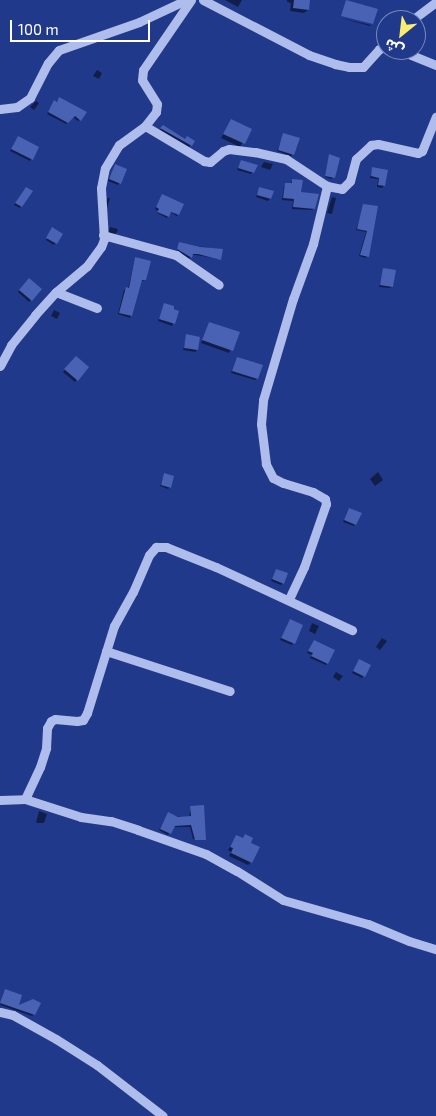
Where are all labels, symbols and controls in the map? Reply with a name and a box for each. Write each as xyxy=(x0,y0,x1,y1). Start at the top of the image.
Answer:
scale bar xyxy=(12,10,152,42)
north arrow xyxy=(376,10,426,60)
text: 100 m xyxy=(18,20,59,38)
text: ش xyxy=(381,36,406,60)

